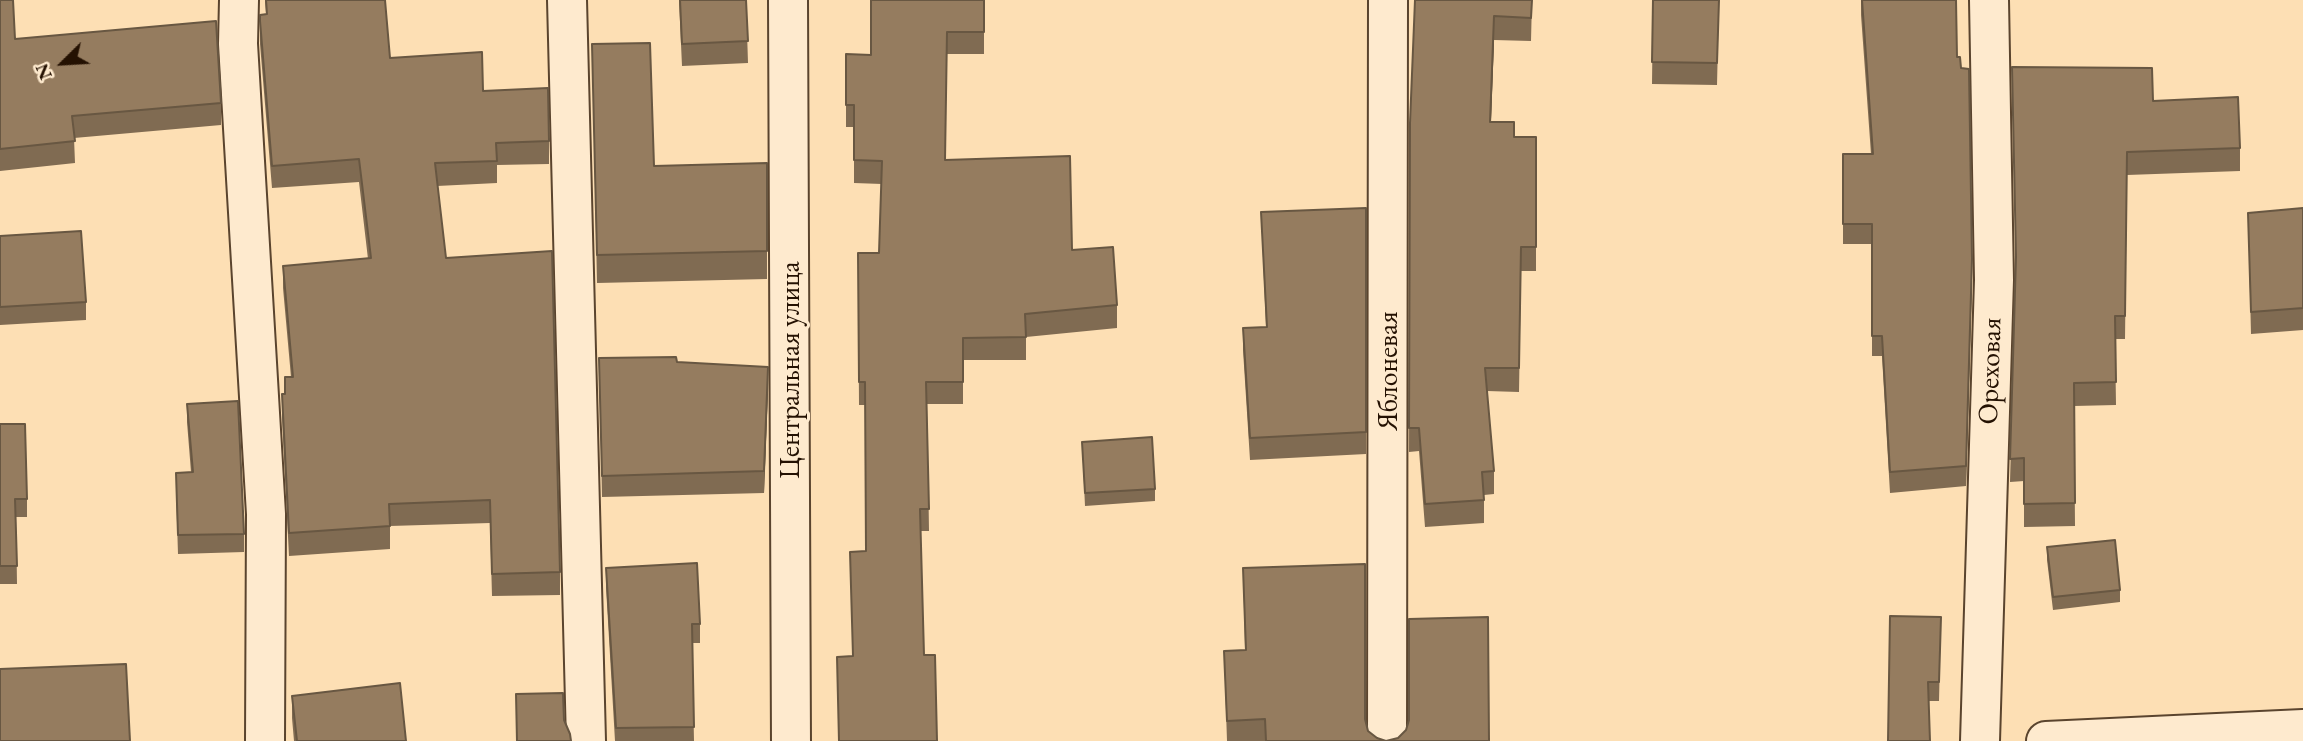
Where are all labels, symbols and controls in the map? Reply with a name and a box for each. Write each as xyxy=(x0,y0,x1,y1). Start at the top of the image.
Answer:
north arrow xyxy=(28,28,98,98)
text: N xyxy=(29,60,58,84)
street label: Центральная улица xyxy=(774,261,808,479)
street label: Яблоневая xyxy=(1372,311,1406,431)
street label: Ореховая xyxy=(1972,317,2010,425)

